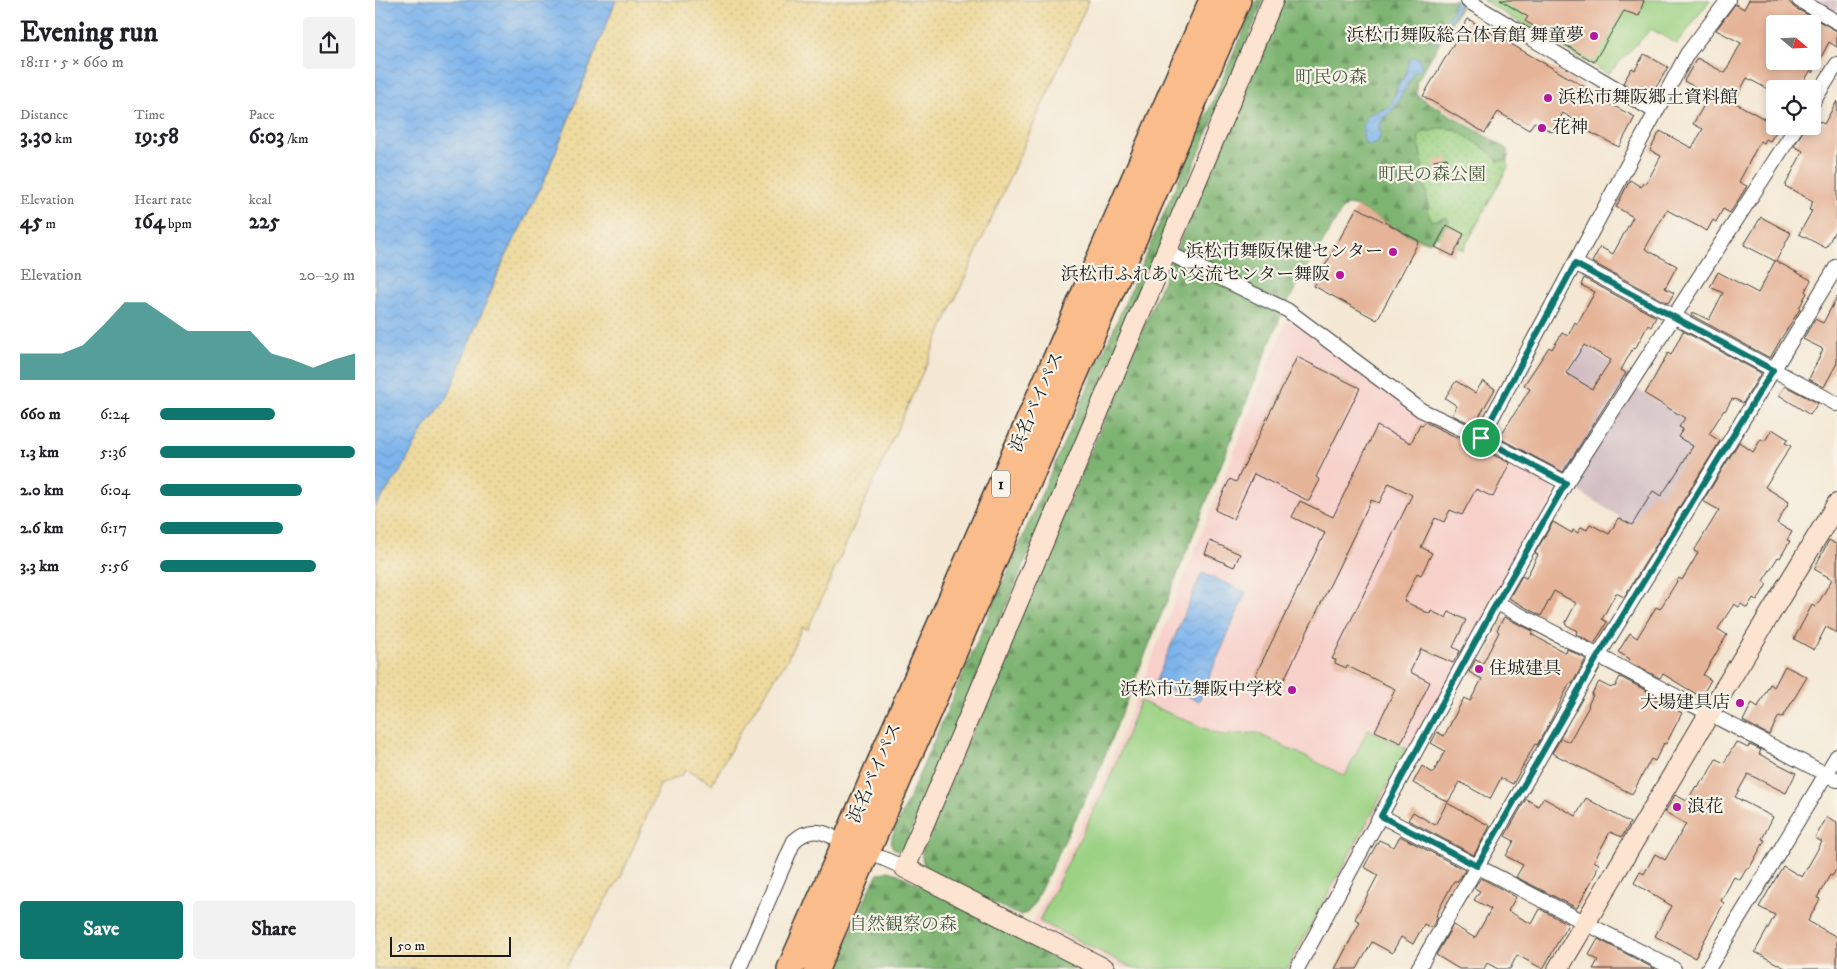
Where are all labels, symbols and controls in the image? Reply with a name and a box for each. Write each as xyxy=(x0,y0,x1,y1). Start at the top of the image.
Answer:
text: Evening run xyxy=(20,15,158,50)
north arrow xyxy=(1766,15,1821,70)
map controls xyxy=(1766,15,1821,135)
button: share xyxy=(303,17,355,69)
place label: 浜松市舞阪総合体育館 舞童夢 xyxy=(1346,25,1584,47)
marker: 浜松市舞阪総合体育館 舞童夢 xyxy=(1588,30,1600,42)
text: 18:11 · 5 × 660 m xyxy=(20,52,124,72)
park label: 町民の森 xyxy=(1295,67,1367,89)
button: locate xyxy=(1766,80,1821,135)
place label: 浜松市舞阪郷土資料館 xyxy=(1558,87,1738,109)
marker: 浜松市舞阪郷土資料館 xyxy=(1542,92,1554,104)
text: Distance xyxy=(20,106,68,124)
text: Time xyxy=(134,106,165,124)
text: Pace xyxy=(249,106,275,124)
place label: 花神 xyxy=(1552,117,1588,139)
marker: 花神 xyxy=(1536,122,1548,134)
text: 3.30 xyxy=(20,124,52,150)
text: 19:58 xyxy=(134,124,179,150)
text: 6:03 xyxy=(249,124,284,150)
text: km xyxy=(52,130,72,148)
text: /km xyxy=(284,130,308,148)
park label: 町民の森公園 xyxy=(1378,164,1486,186)
text: Elevation xyxy=(20,191,74,209)
text: Heart rate xyxy=(134,191,192,209)
text: kcal xyxy=(249,191,272,209)
text: 45 xyxy=(20,209,42,235)
text: 164 xyxy=(134,209,165,235)
text: 225 xyxy=(249,209,280,235)
text: m xyxy=(42,215,56,233)
text: bpm xyxy=(165,215,192,233)
place label: 浜松市舞阪保健センター xyxy=(1186,241,1383,263)
marker: 浜松市舞阪保健センター xyxy=(1387,246,1399,258)
place label: 浜松市ふれあい交流センター舞阪 xyxy=(1061,264,1330,286)
text: Elevation xyxy=(20,265,82,285)
text: 20–29 m xyxy=(299,265,355,285)
marker: 浜松市ふれあい交流センター舞阪 xyxy=(1334,269,1346,281)
street label: 浜名バイパス xyxy=(1005,348,1069,456)
text: 660 m xyxy=(20,404,61,424)
text: 6:24 xyxy=(100,404,130,424)
pin xyxy=(1460,417,1502,459)
icon: arrive xyxy=(1467,424,1495,452)
text: 1.3 km xyxy=(20,442,59,462)
text: 5:36 xyxy=(100,442,126,462)
road number: 1 xyxy=(992,470,1010,498)
text: 2.0 km xyxy=(20,480,64,500)
text: 6:04 xyxy=(100,480,130,500)
text: 2.6 km xyxy=(20,518,64,538)
text: 6:17 xyxy=(100,518,127,538)
text: 3.3 km xyxy=(20,556,59,576)
text: 5:56 xyxy=(100,556,128,576)
place label: 住城建具 xyxy=(1489,658,1561,680)
marker: 住城建具 xyxy=(1473,663,1485,675)
place label: 浜松市立舞阪中学校 xyxy=(1120,679,1282,701)
marker: 浜松市立舞阪中学校 xyxy=(1286,684,1298,696)
place label: 大場建具店 xyxy=(1640,692,1730,714)
marker: 大場建具店 xyxy=(1734,697,1746,709)
street label: 浜名バイパス xyxy=(843,719,907,827)
place label: 浪花 xyxy=(1687,796,1723,818)
marker: 浪花 xyxy=(1671,801,1683,813)
button: Save xyxy=(20,901,183,959)
button: Share xyxy=(193,901,355,959)
park label: 自然観察の森 xyxy=(849,914,957,936)
scale bar xyxy=(390,934,511,957)
text: 50 m xyxy=(397,937,425,955)

